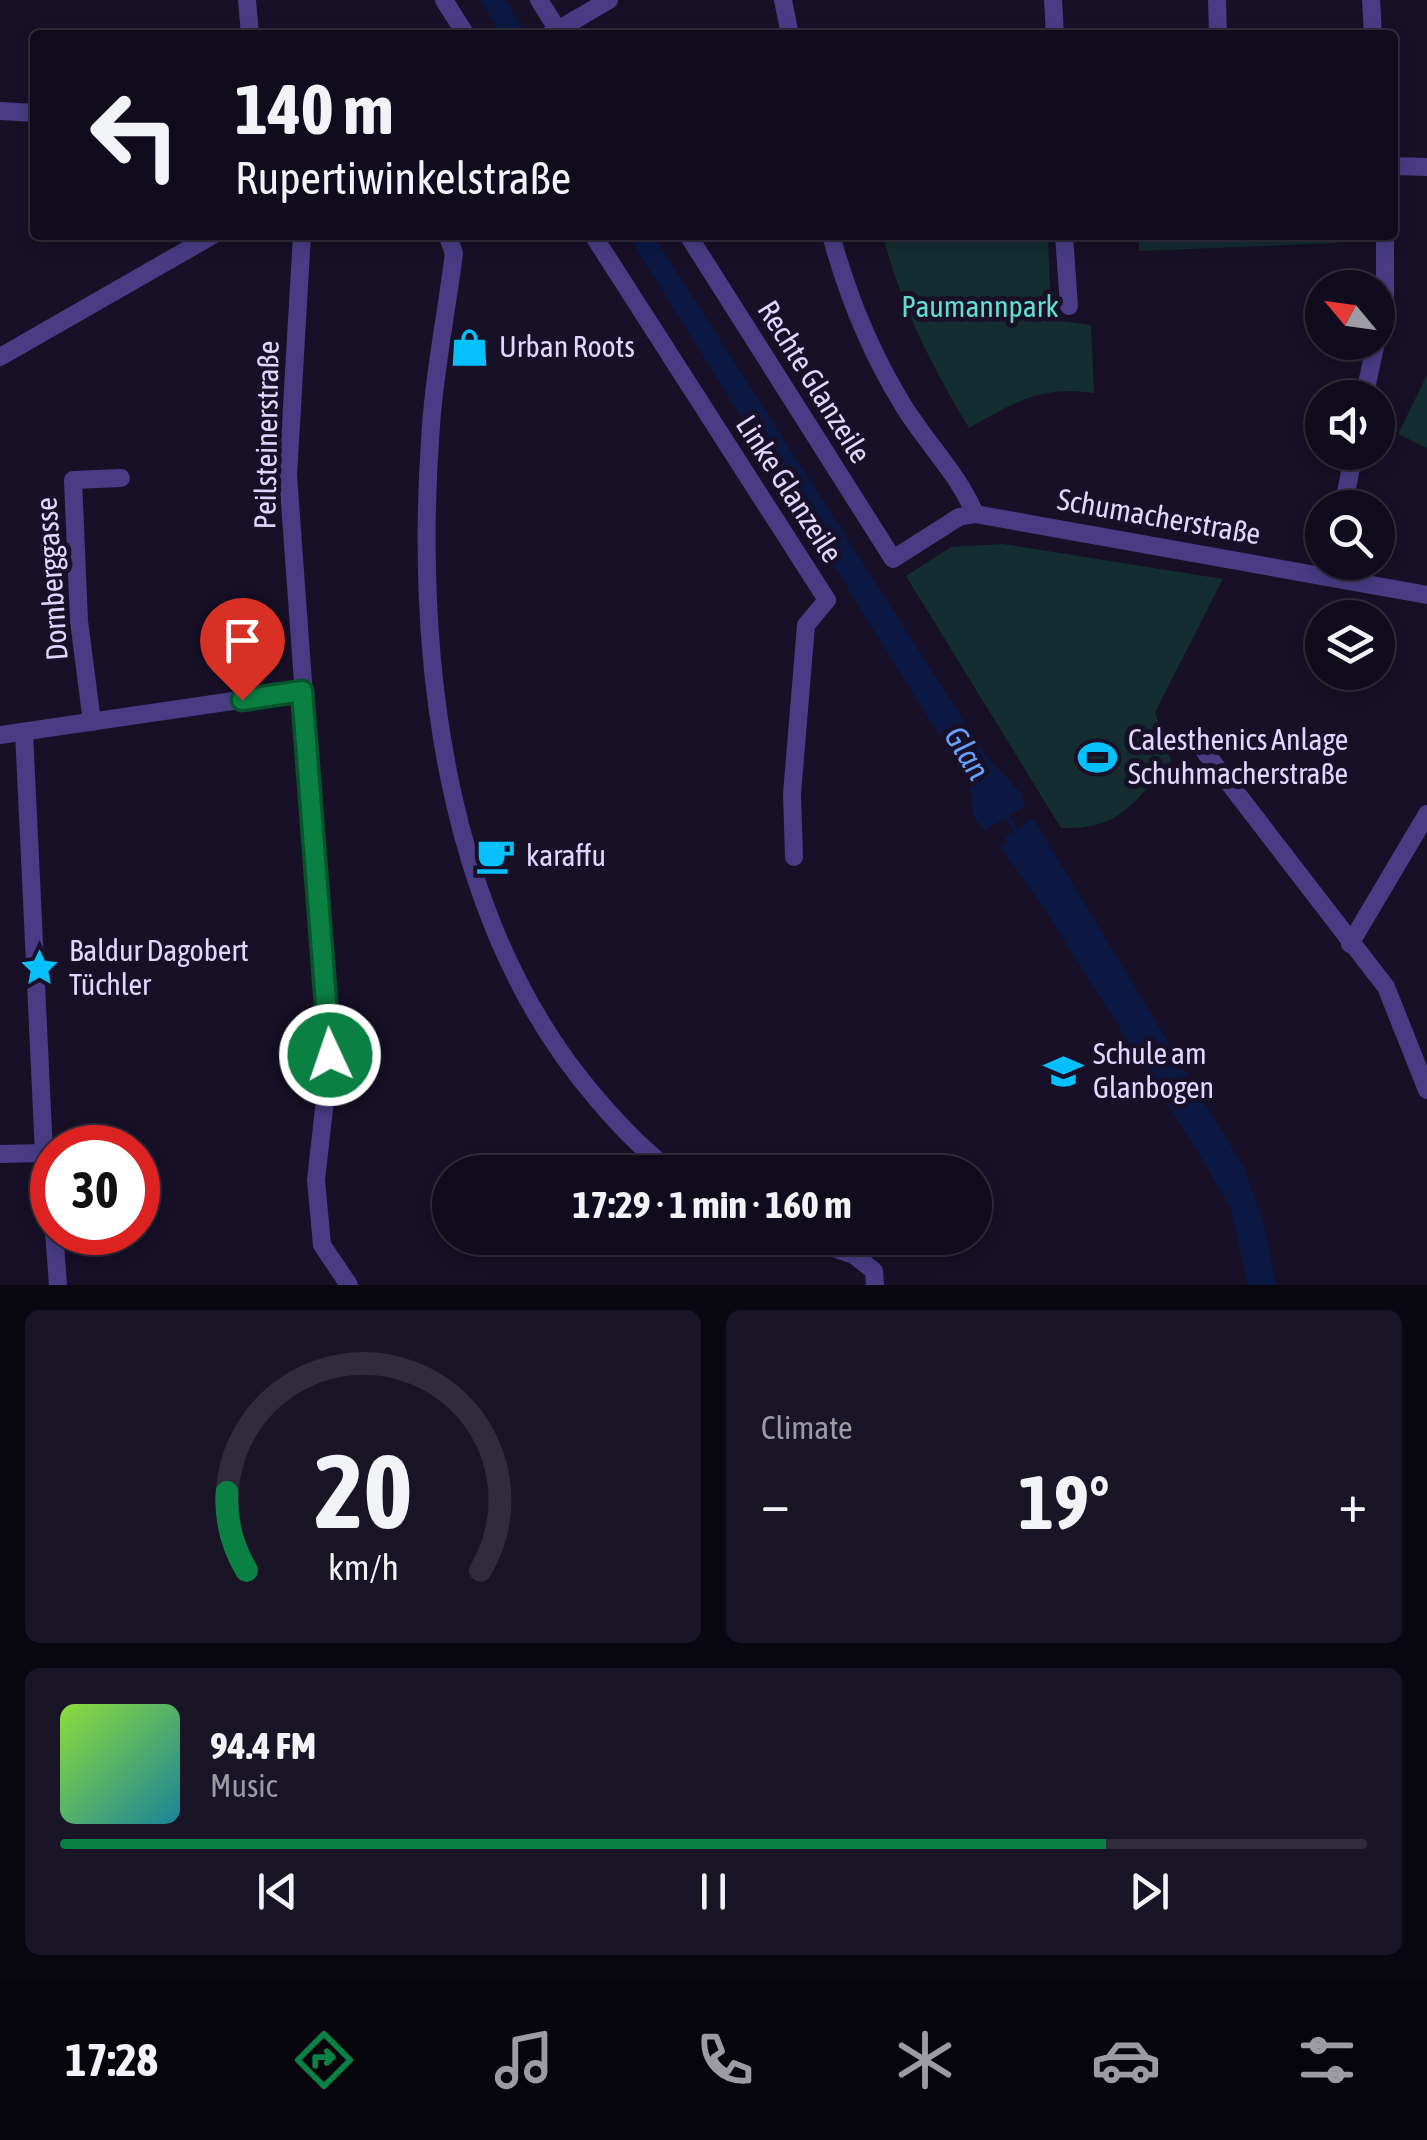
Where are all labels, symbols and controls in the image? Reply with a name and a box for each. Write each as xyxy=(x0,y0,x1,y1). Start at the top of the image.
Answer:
text: 140 m xyxy=(235,69,394,149)
icon: left xyxy=(70,70,200,200)
text: Rupertiwinkelstraße xyxy=(235,152,571,204)
north arrow xyxy=(1305,270,1395,360)
map controls xyxy=(1305,270,1395,690)
park label: Paumannpark xyxy=(901,289,1059,323)
street label: Rechte Glanzeile xyxy=(751,294,878,469)
shop icon: Urban Roots xyxy=(448,326,490,368)
place label: Urban Roots xyxy=(499,329,635,363)
street label: Peilsteinerstraße xyxy=(247,340,285,530)
button: sound xyxy=(1305,380,1395,470)
street label: Linke Glanzeile xyxy=(730,409,850,568)
street label: Schumacherstraße xyxy=(1055,481,1263,551)
button: search xyxy=(1305,490,1395,580)
street label: Dornberggasse xyxy=(28,496,74,662)
pin xyxy=(200,598,285,701)
button: layers xyxy=(1305,600,1395,690)
icon: arrive xyxy=(215,613,270,668)
water label: Glan xyxy=(937,719,998,786)
place label: Calesthenics Anlage Schuhmacherstraße xyxy=(1128,722,1348,790)
sports icon: Calesthenics Anlage Schuhmacherstraße xyxy=(1077,736,1119,778)
cafe icon: karaffu xyxy=(475,835,517,877)
place label: karaffu xyxy=(526,838,606,872)
place label: Baldur Dagobert Tüchler xyxy=(69,933,249,1001)
place icon: Baldur Dagobert Tüchler xyxy=(18,947,60,989)
position arrow xyxy=(278,1003,382,1107)
place label: Schule am Glanbogen xyxy=(1093,1036,1214,1104)
school or university icon: Schule am Glanbogen xyxy=(1042,1050,1084,1092)
speed limit sign: 30 xyxy=(30,1125,160,1255)
text: 17:29 · 1 min · 160 m xyxy=(572,1183,852,1226)
text: Climate xyxy=(761,1409,853,1446)
text: 20 xyxy=(314,1431,412,1550)
text: 19° xyxy=(1018,1459,1110,1545)
text: − xyxy=(761,1471,790,1534)
text: + xyxy=(1338,1471,1367,1534)
text: km/h xyxy=(328,1547,398,1588)
text: 94.4 FM xyxy=(210,1724,316,1767)
text: Music xyxy=(210,1767,277,1804)
icon: previous xyxy=(250,1864,305,1919)
icon: pause xyxy=(686,1864,741,1919)
icon: next xyxy=(1122,1864,1177,1919)
icon: directions xyxy=(289,2025,359,2095)
icon: music xyxy=(489,2025,559,2095)
icon: phone xyxy=(690,2025,760,2095)
icon: climate xyxy=(890,2025,960,2095)
icon: car xyxy=(1091,2025,1161,2095)
icon: filters xyxy=(1292,2025,1362,2095)
text: 17:28 xyxy=(65,2034,158,2086)

